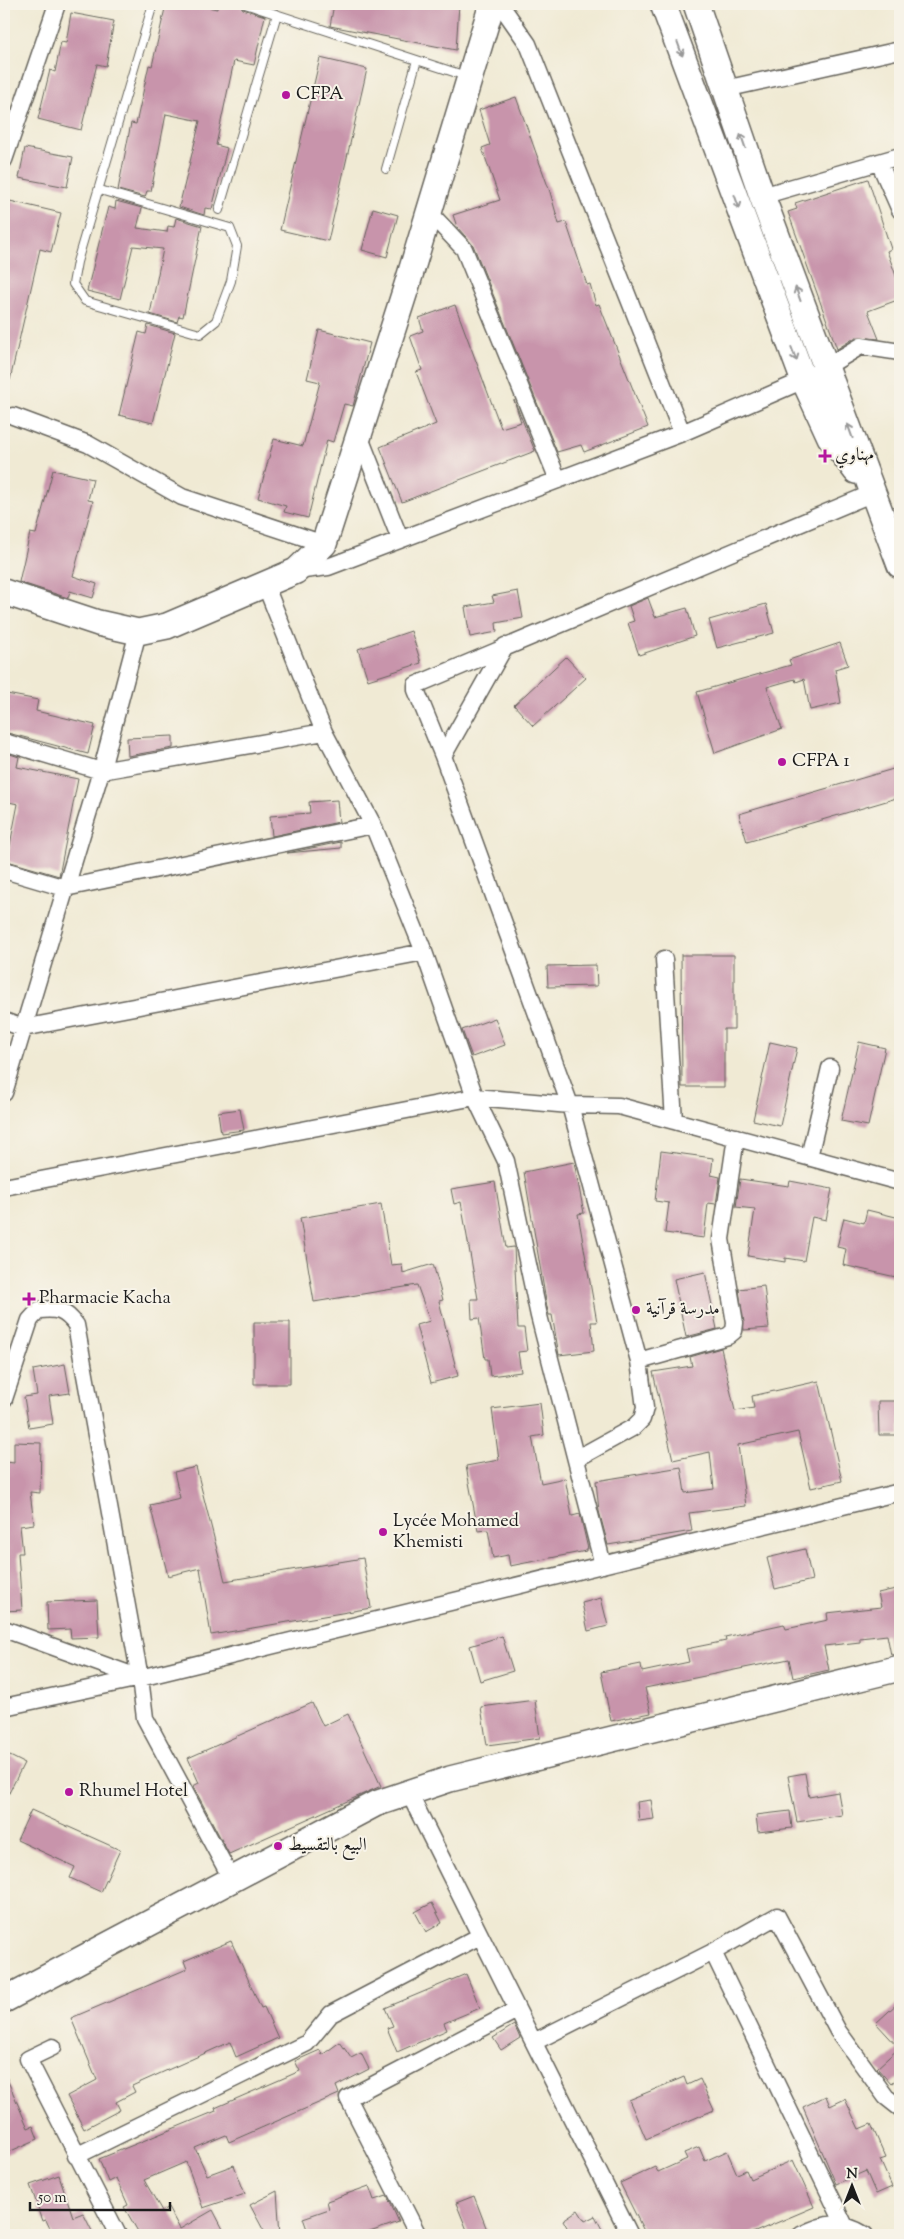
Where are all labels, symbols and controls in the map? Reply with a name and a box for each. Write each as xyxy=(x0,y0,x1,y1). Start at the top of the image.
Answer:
one-way arrow xyxy=(676,41,685,57)
place label: CFPA xyxy=(296,82,344,108)
marker: CFPA xyxy=(280,89,292,101)
one-way arrow xyxy=(738,134,747,149)
one-way arrow xyxy=(733,194,742,209)
one-way arrow xyxy=(793,287,802,302)
one-way arrow xyxy=(790,346,799,361)
one-way arrow xyxy=(845,424,854,439)
place label: مهناوي xyxy=(835,443,874,469)
marker: مهناوي xyxy=(819,450,831,462)
place label: CFPA 1 xyxy=(792,749,850,775)
marker: CFPA 1 xyxy=(776,756,788,768)
place label: Pharmacie Kacha xyxy=(39,1286,171,1312)
marker: Pharmacie Kacha xyxy=(23,1293,35,1305)
place label: مدرسة قرآنية xyxy=(646,1297,720,1323)
marker: مدرسة قرآنية xyxy=(630,1304,642,1316)
place label: Lycée Mohamed Khemisti xyxy=(393,1509,519,1556)
marker: Lycée Mohamed Khemisti xyxy=(377,1526,389,1538)
place label: Rhumel Hotel xyxy=(79,1779,188,1805)
marker: Rhumel Hotel xyxy=(63,1786,75,1798)
place label: البيع بالتقسيط xyxy=(288,1833,367,1860)
marker: البيع بالتقسيط xyxy=(272,1840,284,1852)
north arrow xyxy=(826,2162,876,2212)
text: N xyxy=(846,2165,858,2185)
scale bar xyxy=(30,2179,170,2211)
text: 50 m xyxy=(37,2188,67,2209)

